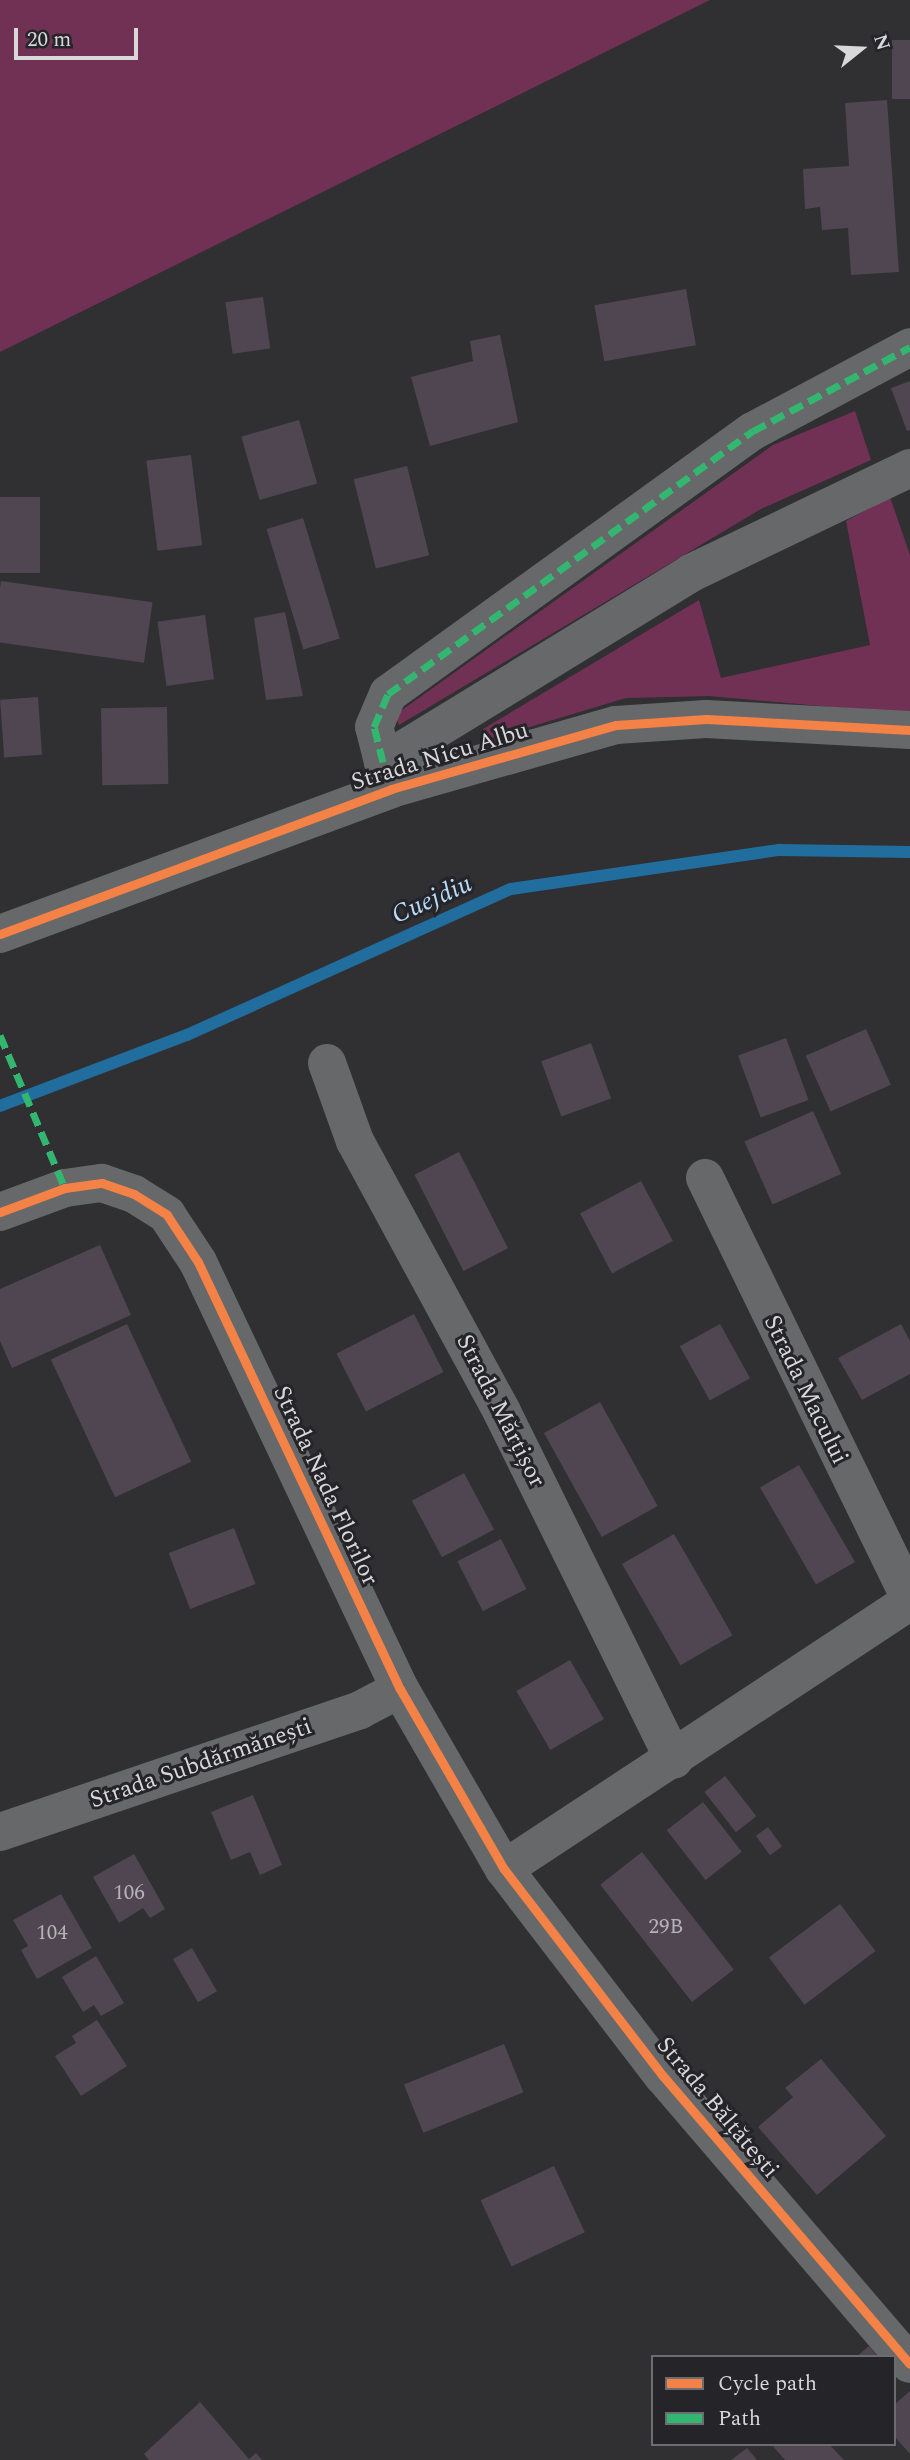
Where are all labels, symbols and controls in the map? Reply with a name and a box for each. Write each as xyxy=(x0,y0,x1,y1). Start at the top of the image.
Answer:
scale bar xyxy=(18,14,142,58)
north arrow xyxy=(826,14,896,84)
text: 20 m xyxy=(27,24,71,56)
text: N xyxy=(865,30,898,54)
street label: Strada Nicu Albu xyxy=(348,716,532,798)
water label: Cuejdiu xyxy=(387,869,477,931)
street label: Strada Macului xyxy=(757,1311,853,1469)
street label: Strada Mărțișor xyxy=(449,1330,551,1492)
street label: Strada Nada Florilor xyxy=(266,1382,384,1590)
street label: Strada Subdărmănești xyxy=(86,1712,316,1816)
house number: 106 xyxy=(113,1880,145,1906)
house number: 29B xyxy=(649,1914,683,1940)
house number: 104 xyxy=(36,1920,68,1946)
street label: Strada Bălțătești xyxy=(650,2032,784,2184)
legend xyxy=(651,2355,896,2446)
text: Cycle path xyxy=(718,2368,817,2400)
text: Path xyxy=(718,2403,761,2435)

